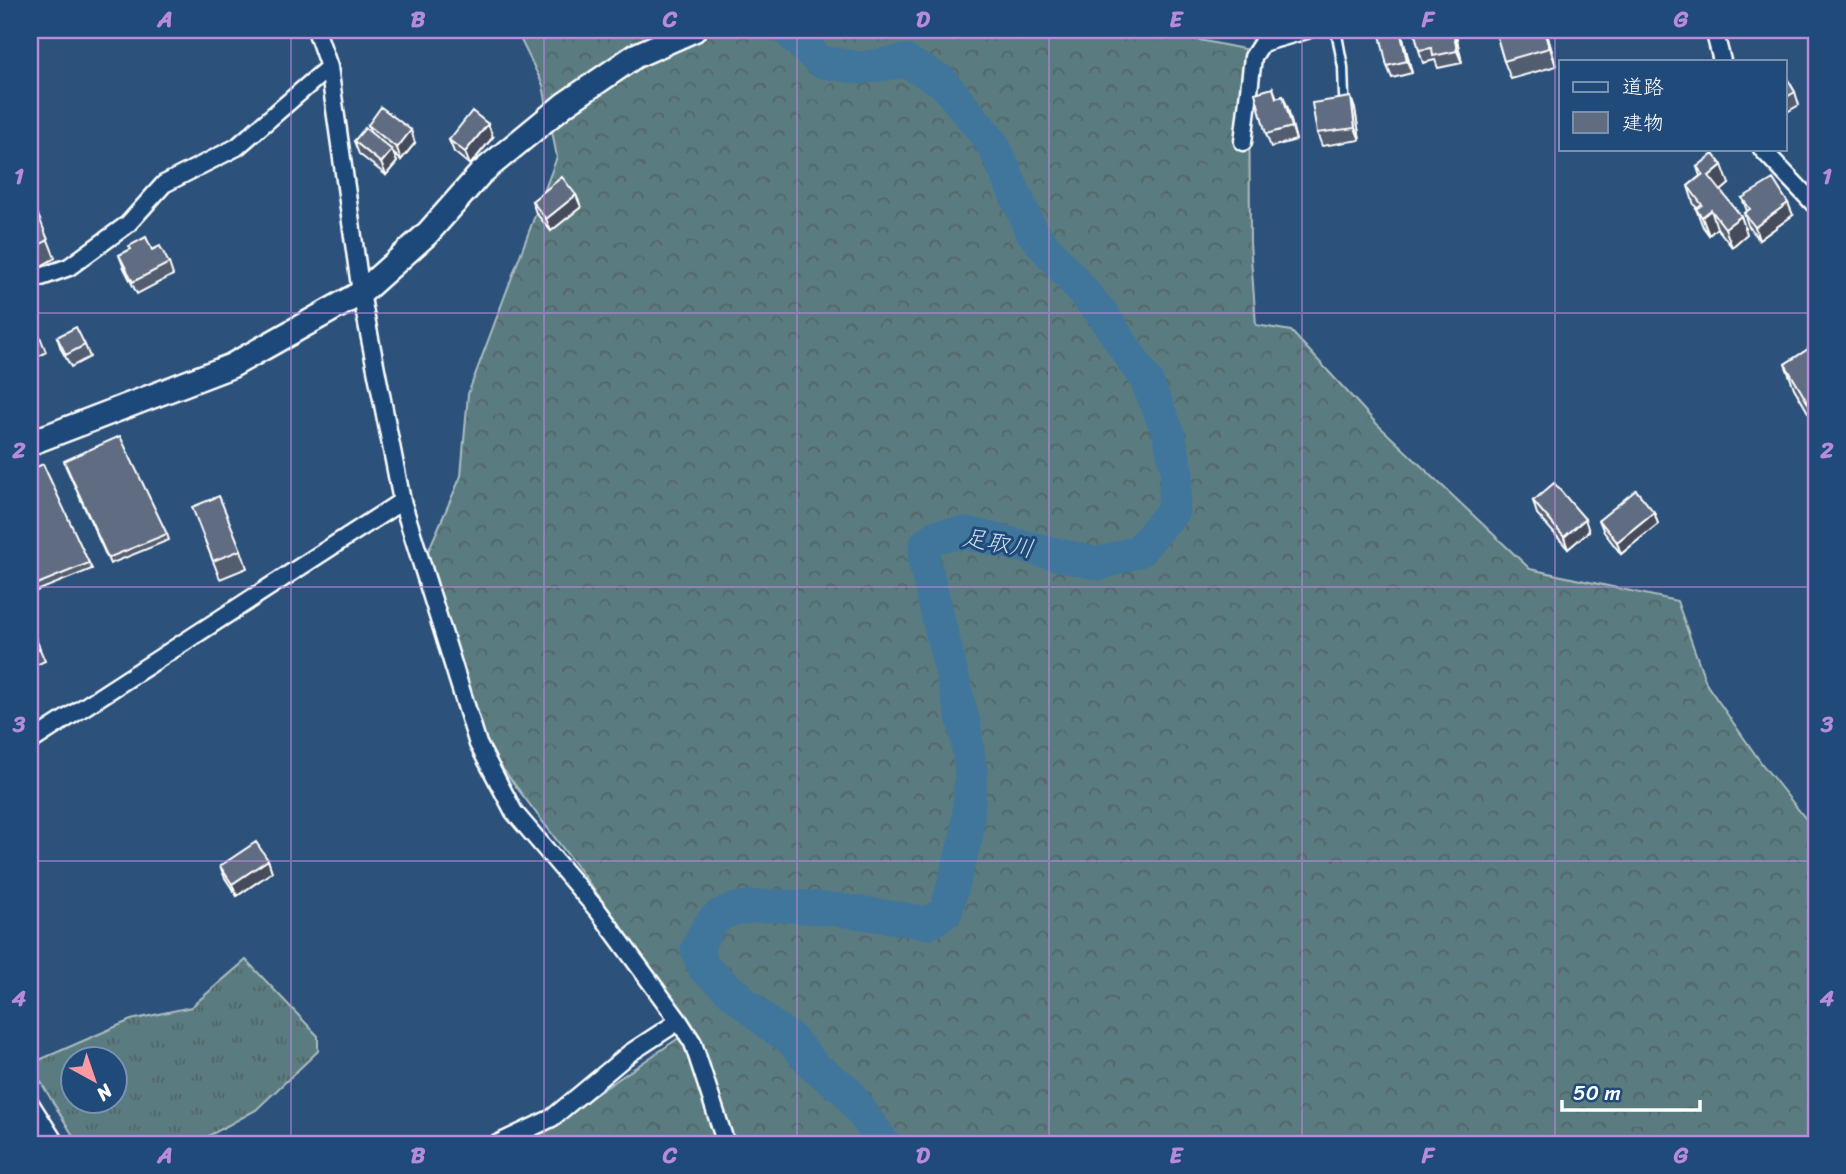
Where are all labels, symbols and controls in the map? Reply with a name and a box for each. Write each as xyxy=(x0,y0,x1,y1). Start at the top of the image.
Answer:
text: A xyxy=(156,0,173,40)
text: B xyxy=(411,0,426,40)
text: C xyxy=(662,0,678,40)
text: D xyxy=(916,0,931,40)
text: E xyxy=(1170,0,1185,40)
text: F xyxy=(1421,0,1436,40)
text: G xyxy=(1673,0,1689,40)
legend xyxy=(1559,60,1786,150)
text: 道路 xyxy=(1622,68,1664,106)
text: 建物 xyxy=(1622,104,1664,142)
text: 1 xyxy=(14,156,24,197)
text: 1 xyxy=(1822,156,1832,197)
text: 2 xyxy=(11,430,26,471)
text: 2 xyxy=(1819,430,1834,471)
water label: 足取川 xyxy=(959,516,1037,570)
text: 3 xyxy=(12,704,26,745)
text: 3 xyxy=(1820,704,1834,745)
text: 4 xyxy=(11,978,27,1019)
text: 4 xyxy=(1819,978,1835,1019)
north arrow xyxy=(60,1044,130,1114)
scale bar xyxy=(1562,1069,1701,1113)
text: 50 m xyxy=(1573,1074,1621,1112)
text: N xyxy=(88,1075,121,1110)
text: A xyxy=(156,1135,173,1174)
text: B xyxy=(411,1135,426,1174)
text: C xyxy=(662,1135,678,1174)
text: D xyxy=(916,1135,931,1174)
text: E xyxy=(1170,1135,1185,1174)
text: F xyxy=(1421,1135,1436,1174)
text: G xyxy=(1673,1135,1689,1174)

